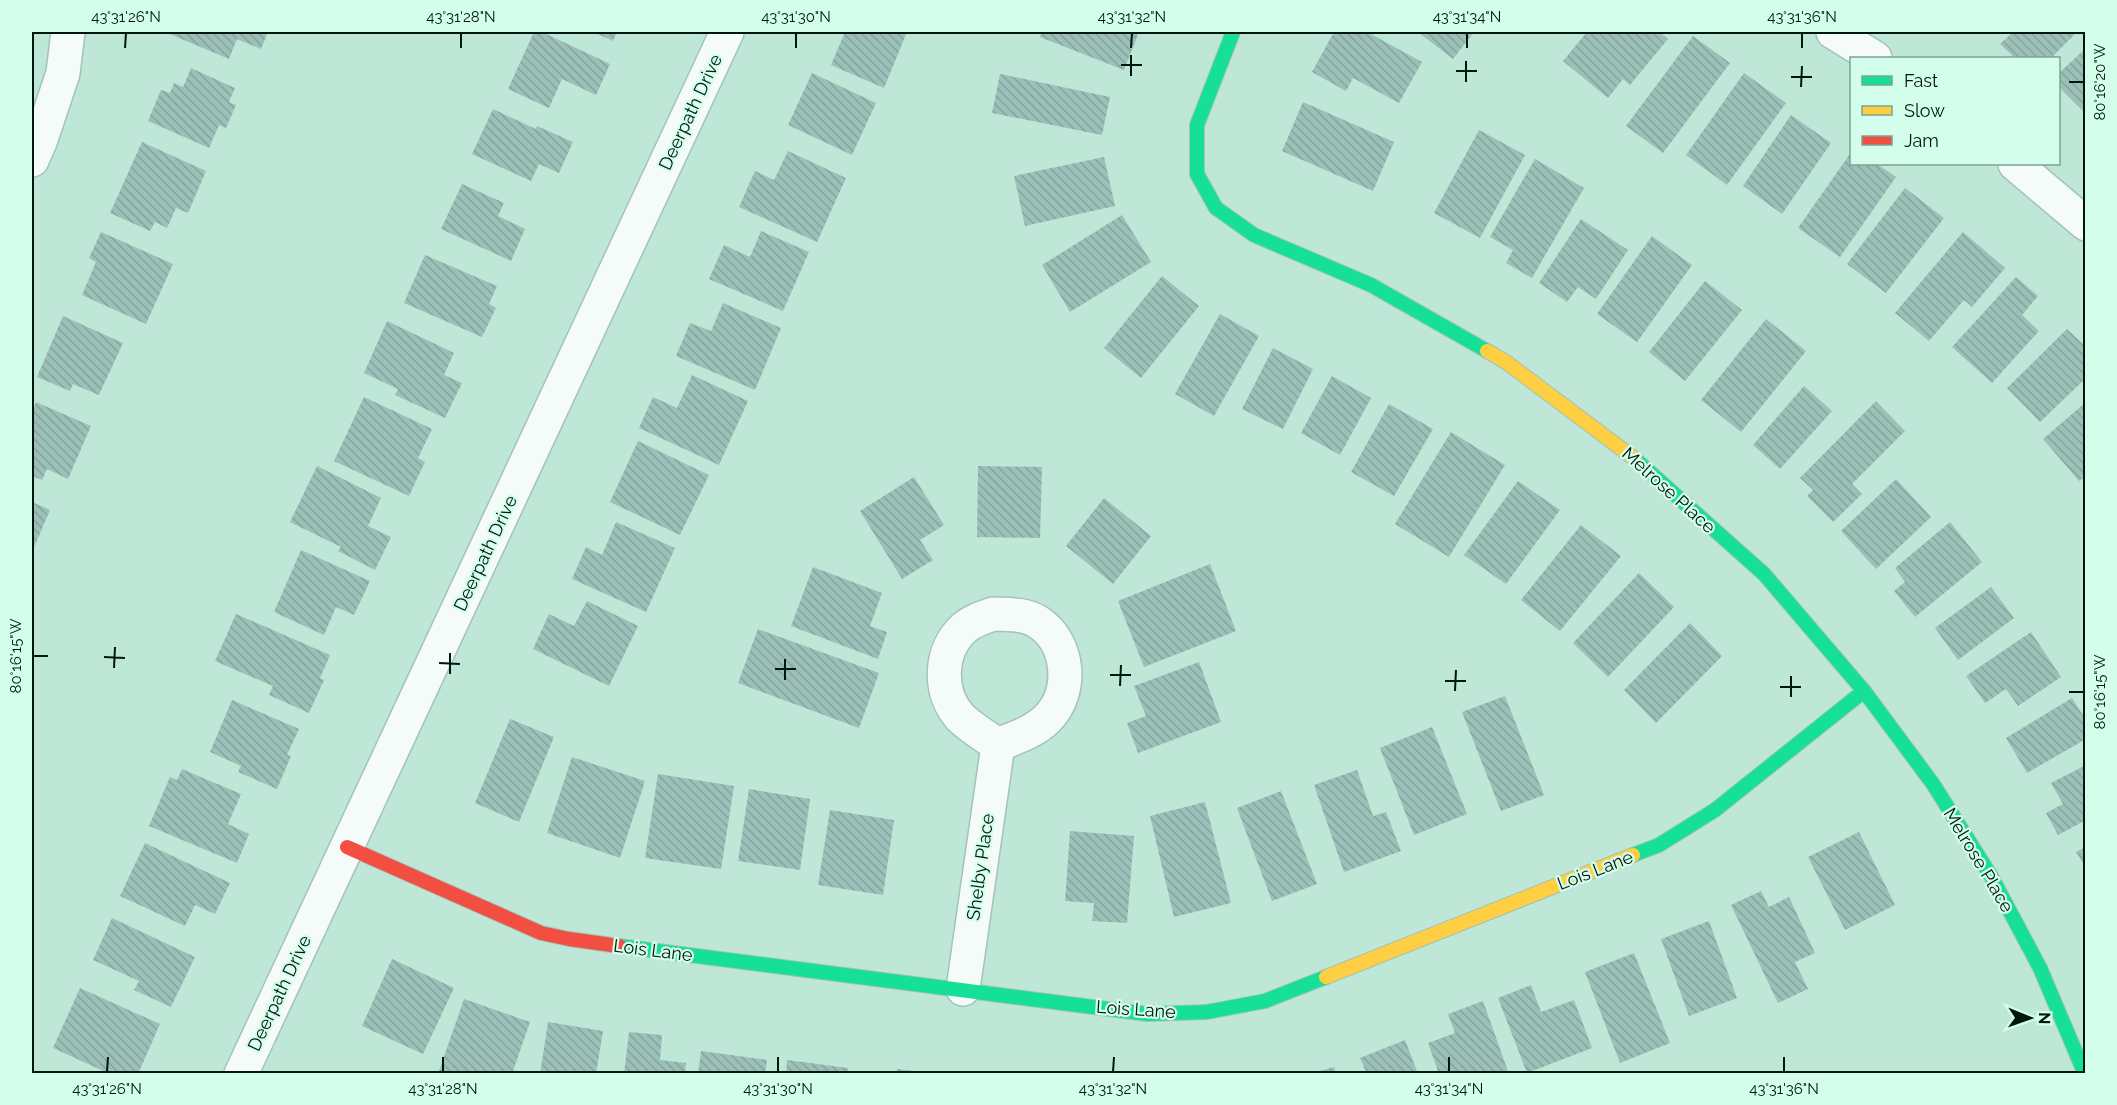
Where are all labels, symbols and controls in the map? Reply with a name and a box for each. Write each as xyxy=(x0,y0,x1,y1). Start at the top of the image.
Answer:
text: 43°31'26"N xyxy=(91,8,161,26)
text: 43°31'28"N xyxy=(426,8,496,26)
text: 43°31'30"N xyxy=(761,8,831,26)
text: 43°31'32"N xyxy=(1098,8,1166,26)
text: 43°31'34"N xyxy=(1433,8,1501,26)
text: 43°31'36"N xyxy=(1767,8,1837,26)
text: 80°16'20"W xyxy=(2091,43,2109,121)
street label: Deerpath Drive xyxy=(654,50,726,173)
legend xyxy=(1850,57,2060,165)
text: Fast xyxy=(1904,70,1938,91)
text: Slow xyxy=(1904,100,1945,121)
text: Jam xyxy=(1904,130,1939,151)
street label: Melrose Place xyxy=(1618,443,1720,538)
street label: Deerpath Drive xyxy=(449,491,521,614)
text: 80°16'15"W xyxy=(7,618,25,693)
text: 80°16'15"W xyxy=(2091,654,2109,729)
street label: Melrose Place xyxy=(1940,804,2019,916)
street label: Shelby Place xyxy=(962,812,998,922)
street label: Lois Lane xyxy=(1554,846,1636,894)
street label: Deerpath Drive xyxy=(243,931,315,1054)
street label: Lois Lane xyxy=(612,935,694,965)
north arrow xyxy=(2000,988,2060,1048)
street label: Lois Lane xyxy=(1096,996,1177,1022)
text: N xyxy=(2035,1012,2054,1025)
text: 43°31'26"N xyxy=(72,1080,142,1098)
text: 43°31'28"N xyxy=(408,1080,478,1098)
text: 43°31'30"N xyxy=(743,1080,813,1098)
text: 43°31'32"N xyxy=(1079,1080,1147,1098)
text: 43°31'34"N xyxy=(1415,1080,1483,1098)
text: 43°31'36"N xyxy=(1749,1080,1819,1098)

